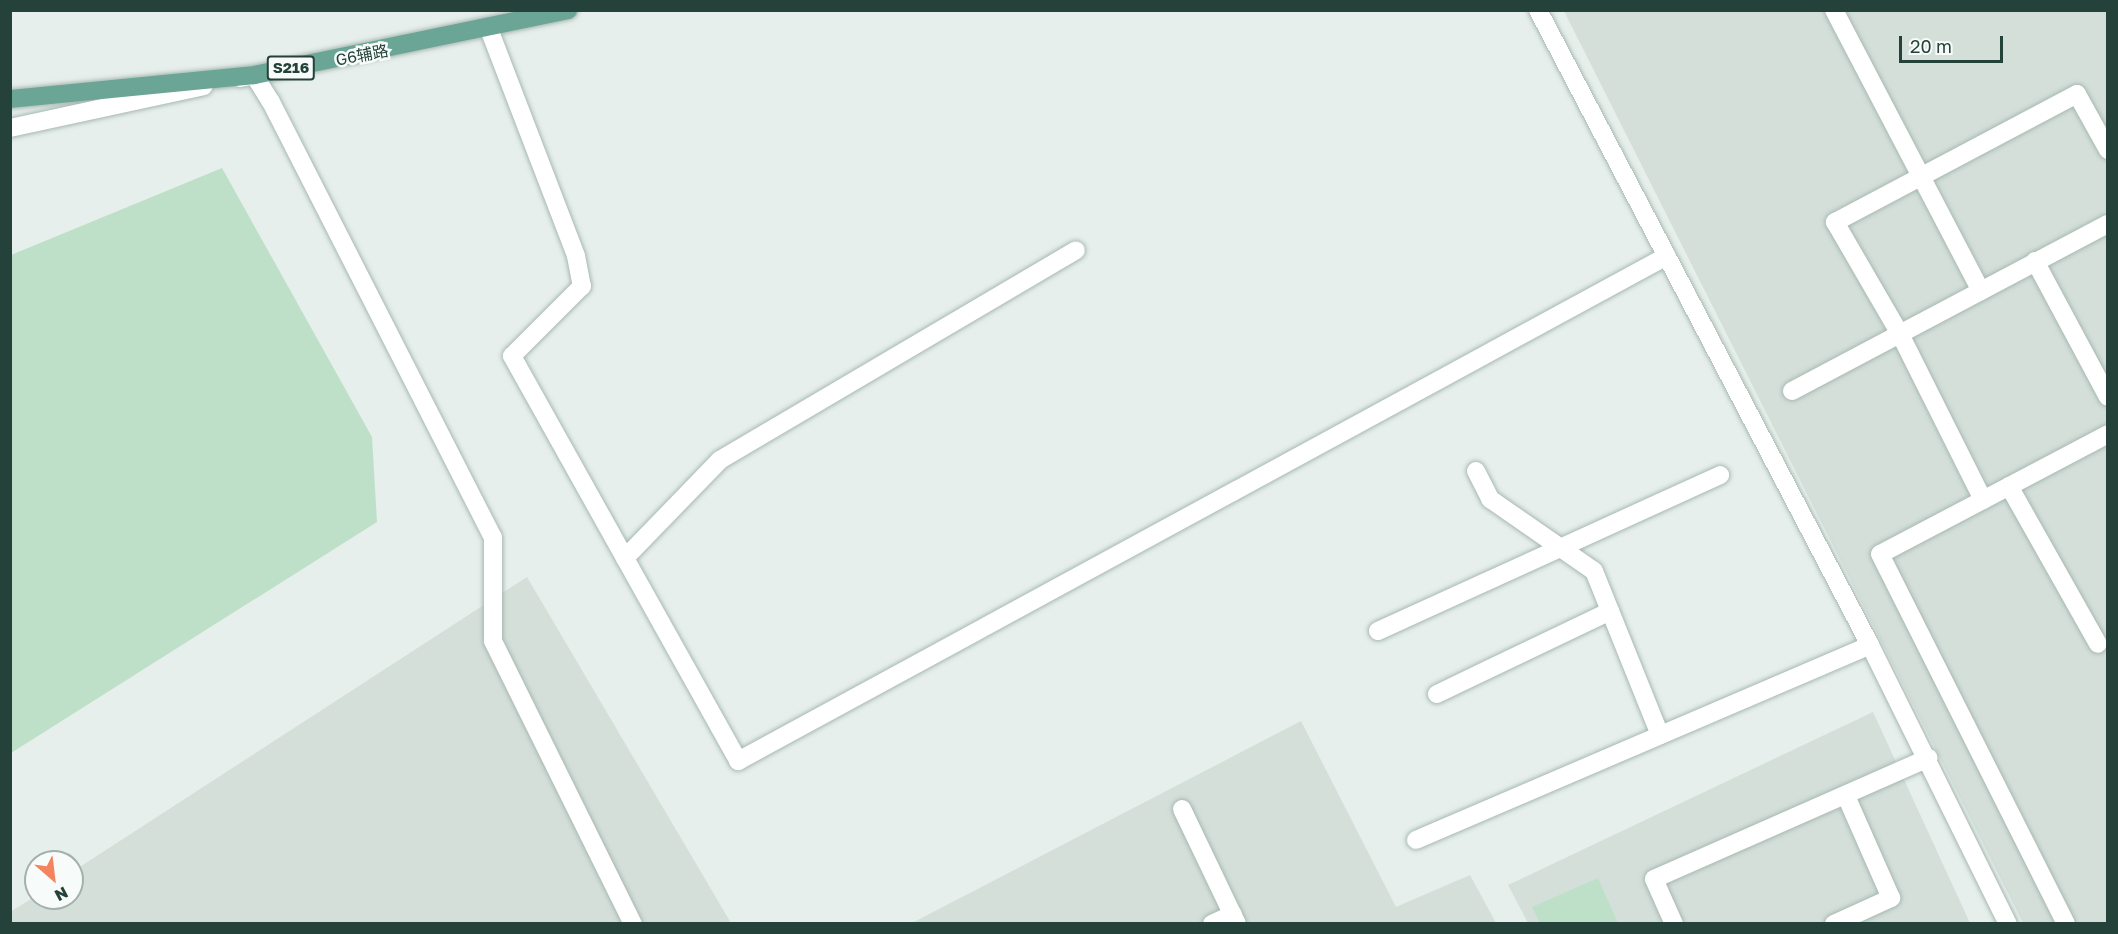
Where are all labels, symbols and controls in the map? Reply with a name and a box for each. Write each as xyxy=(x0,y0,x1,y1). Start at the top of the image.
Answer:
scale bar xyxy=(1902,24,2006,62)
text: 20 m xyxy=(1910,35,1952,57)
street label: G6辅路 xyxy=(334,41,390,69)
road number: S216 xyxy=(266,56,316,80)
north arrow xyxy=(24,850,84,910)
text: N xyxy=(51,882,72,906)

